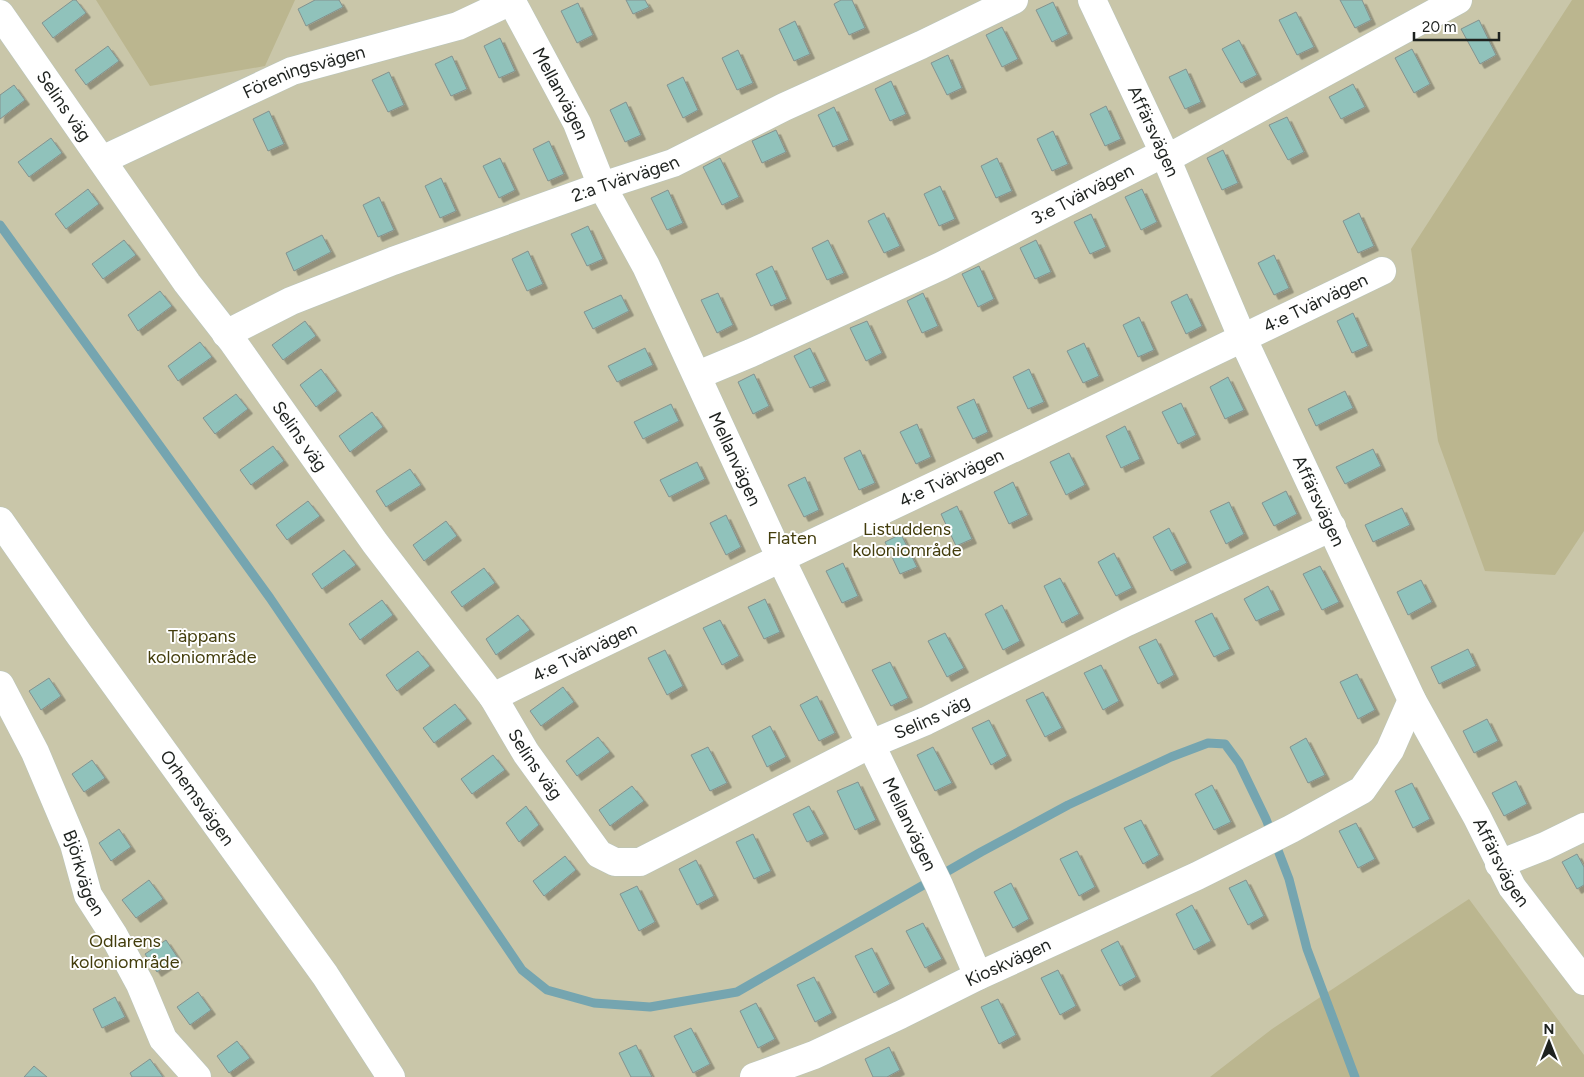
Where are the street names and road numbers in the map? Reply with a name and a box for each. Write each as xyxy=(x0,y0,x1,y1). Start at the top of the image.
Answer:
street label: Föreningsvägen xyxy=(239,41,368,103)
street label: Mellanvägen xyxy=(528,44,593,143)
street label: Selins väg xyxy=(32,66,96,146)
street label: Affärsvägen xyxy=(1123,82,1184,180)
street label: 2:a Tvärvägen xyxy=(569,151,683,207)
street label: 3:e Tvärvägen xyxy=(1028,159,1137,229)
street label: 4:e Tvärvägen xyxy=(1260,268,1371,337)
street label: Selins väg xyxy=(267,397,332,476)
street label: Mellanvägen xyxy=(704,408,766,509)
street label: 4:e Tvärvägen xyxy=(895,444,1007,512)
street label: Affärsvägen xyxy=(1288,452,1350,550)
street label: 4:e Tvärvägen xyxy=(529,617,640,687)
street label: Selins väg xyxy=(891,690,973,744)
street label: Selins väg xyxy=(503,725,567,804)
street label: Orhemsvägen xyxy=(155,746,239,850)
street label: Mellanvägen xyxy=(878,774,941,875)
street label: Affärsvägen xyxy=(1468,814,1534,911)
street label: Björkvägen xyxy=(58,826,109,920)
street label: Kioskvägen xyxy=(962,933,1054,992)

